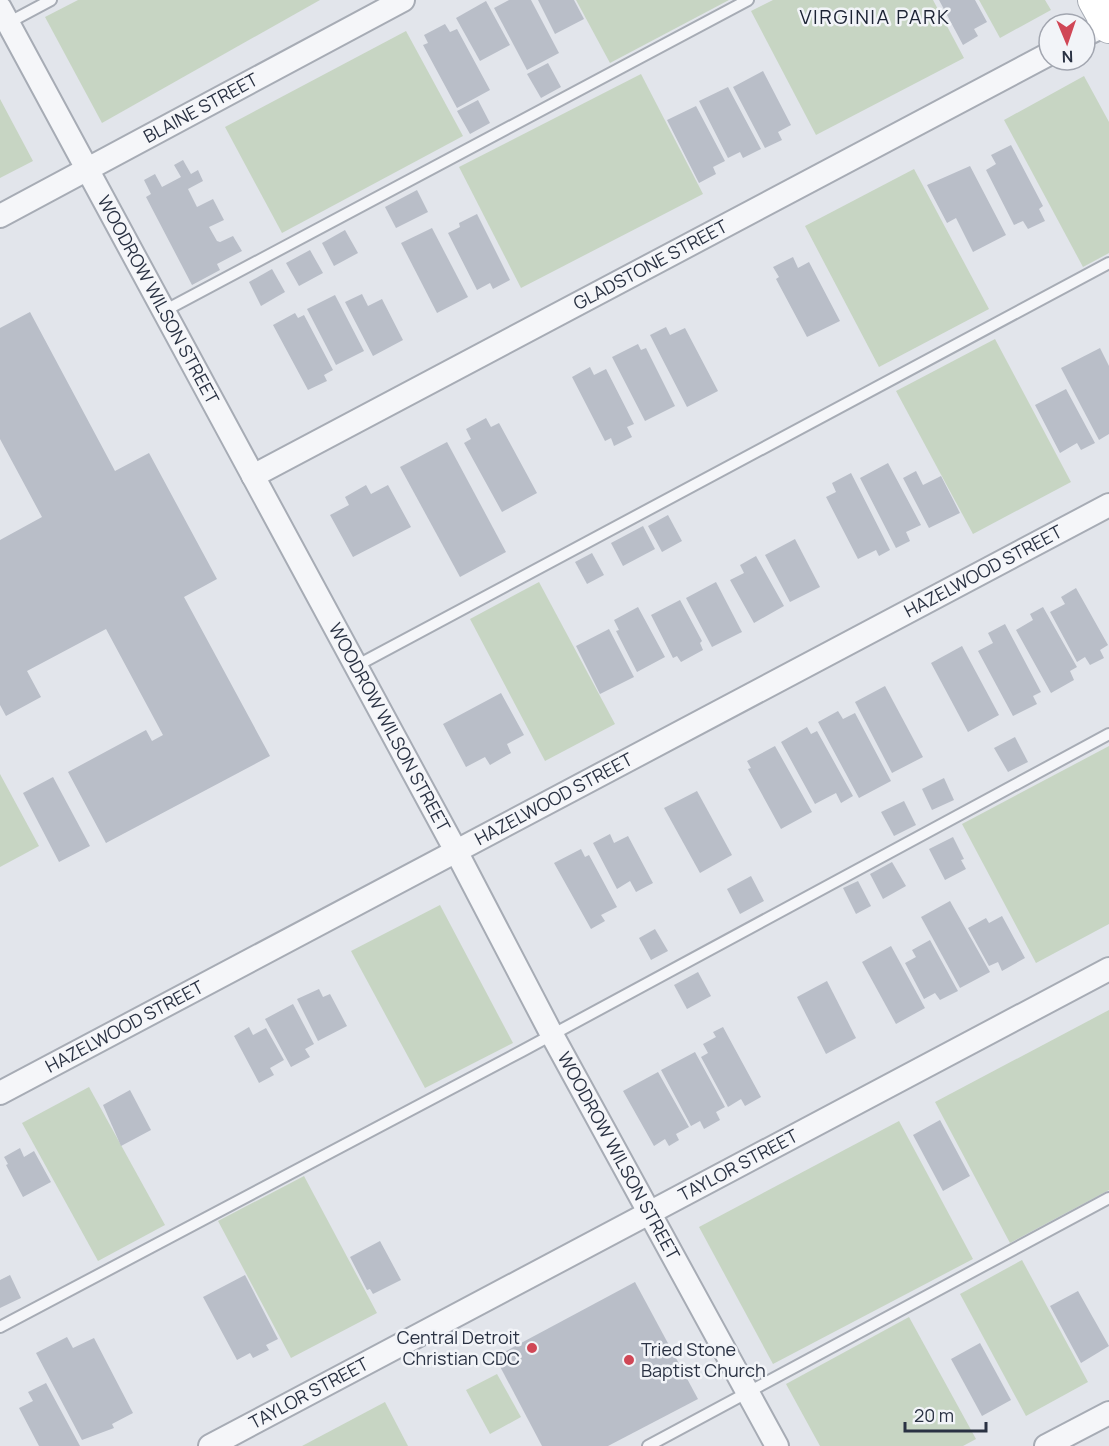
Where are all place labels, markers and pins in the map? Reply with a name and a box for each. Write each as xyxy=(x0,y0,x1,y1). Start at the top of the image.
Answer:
place label: Central Detroit Christian CDC xyxy=(397,1325,520,1370)
place label: Tried Stone Baptist Church xyxy=(641,1337,766,1382)
marker: Central Detroit Christian CDC xyxy=(525,1341,539,1355)
marker: Tried Stone Baptist Church xyxy=(622,1353,636,1367)

